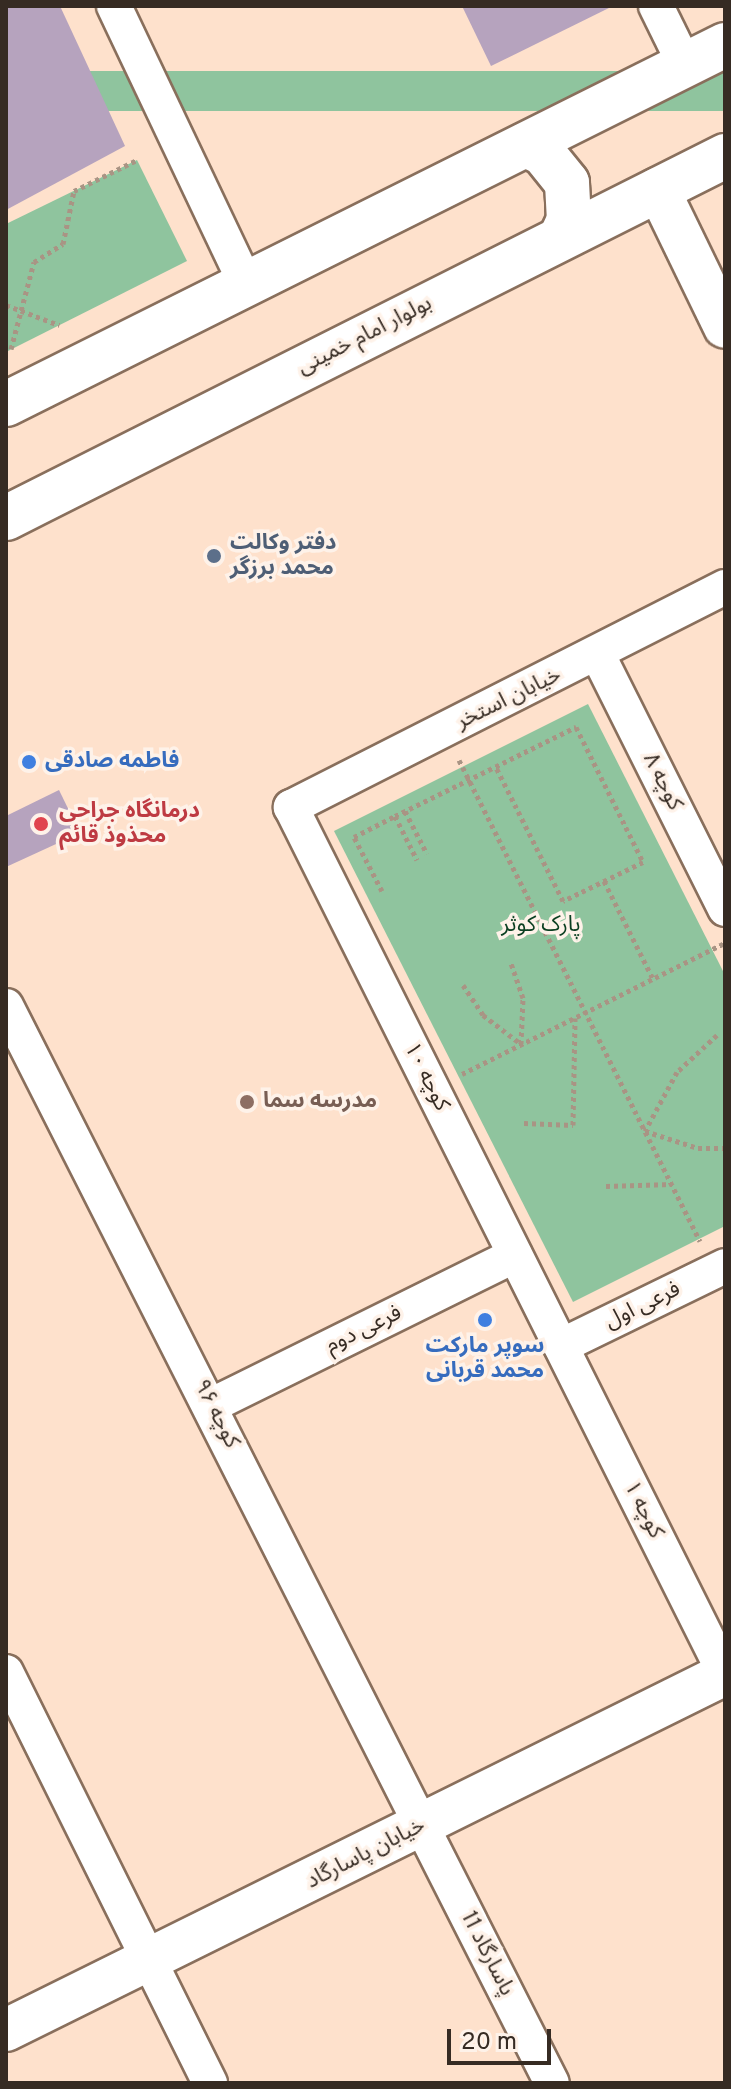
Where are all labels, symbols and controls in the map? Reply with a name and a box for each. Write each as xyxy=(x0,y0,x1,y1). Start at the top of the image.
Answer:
street label: بولوار امام خمینی xyxy=(293,291,437,381)
place label: دفتر وکالت محمد برزگر xyxy=(230,530,336,582)
marker: دفتر وکالت محمد برزگر xyxy=(205,547,223,565)
street label: خیابان استخر xyxy=(452,662,566,736)
place label: فاطمه صادقی xyxy=(45,749,179,775)
street label: کوچه ۸ xyxy=(636,749,688,815)
marker: فاطمه صادقی xyxy=(20,753,38,771)
place label: درمانگاه جراحی محذوذ قائم xyxy=(59,798,200,850)
marker: درمانگاه جراحی محذوذ قائم xyxy=(30,813,52,835)
park label: پارک کوثر xyxy=(501,913,581,939)
street label: کوچه ۱۰ xyxy=(398,1038,454,1116)
place label: مدرسه سما xyxy=(263,1089,377,1115)
marker: مدرسه سما xyxy=(238,1093,256,1111)
street label: فرعی اول xyxy=(601,1276,685,1336)
street label: فرعی دوم xyxy=(322,1300,406,1360)
marker: سوپر مارکت محمد قربانی xyxy=(476,1311,494,1329)
place label: سوپر مارکت محمد قربانی xyxy=(426,1333,544,1384)
street label: کوچه ۹۶ xyxy=(188,1375,244,1453)
street label: کوچه ۱ xyxy=(617,1477,669,1543)
street label: خیابان پاسارگاد xyxy=(302,1813,430,1895)
street label: پاسارگاد 11 xyxy=(454,1907,520,2001)
scale bar xyxy=(451,2013,555,2063)
text: 20 m xyxy=(461,2028,517,2058)

